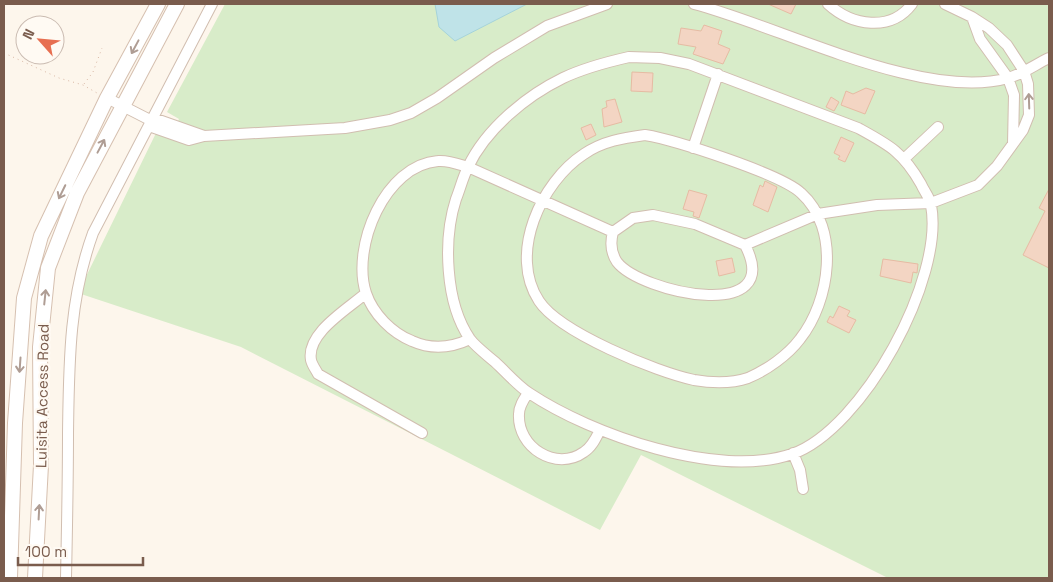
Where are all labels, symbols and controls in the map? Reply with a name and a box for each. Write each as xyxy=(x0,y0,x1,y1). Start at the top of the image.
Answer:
north arrow xyxy=(15,15,65,65)
text: N xyxy=(18,26,39,42)
one-way arrow xyxy=(130,39,140,54)
one-way arrow xyxy=(1024,93,1034,109)
one-way arrow xyxy=(97,140,107,154)
one-way arrow xyxy=(57,184,66,199)
one-way arrow xyxy=(40,290,50,306)
street label: Luisita Access Road xyxy=(31,324,53,468)
one-way arrow xyxy=(15,357,24,373)
one-way arrow xyxy=(34,504,43,520)
scale bar xyxy=(18,534,142,566)
text: 100 m xyxy=(25,542,67,561)

